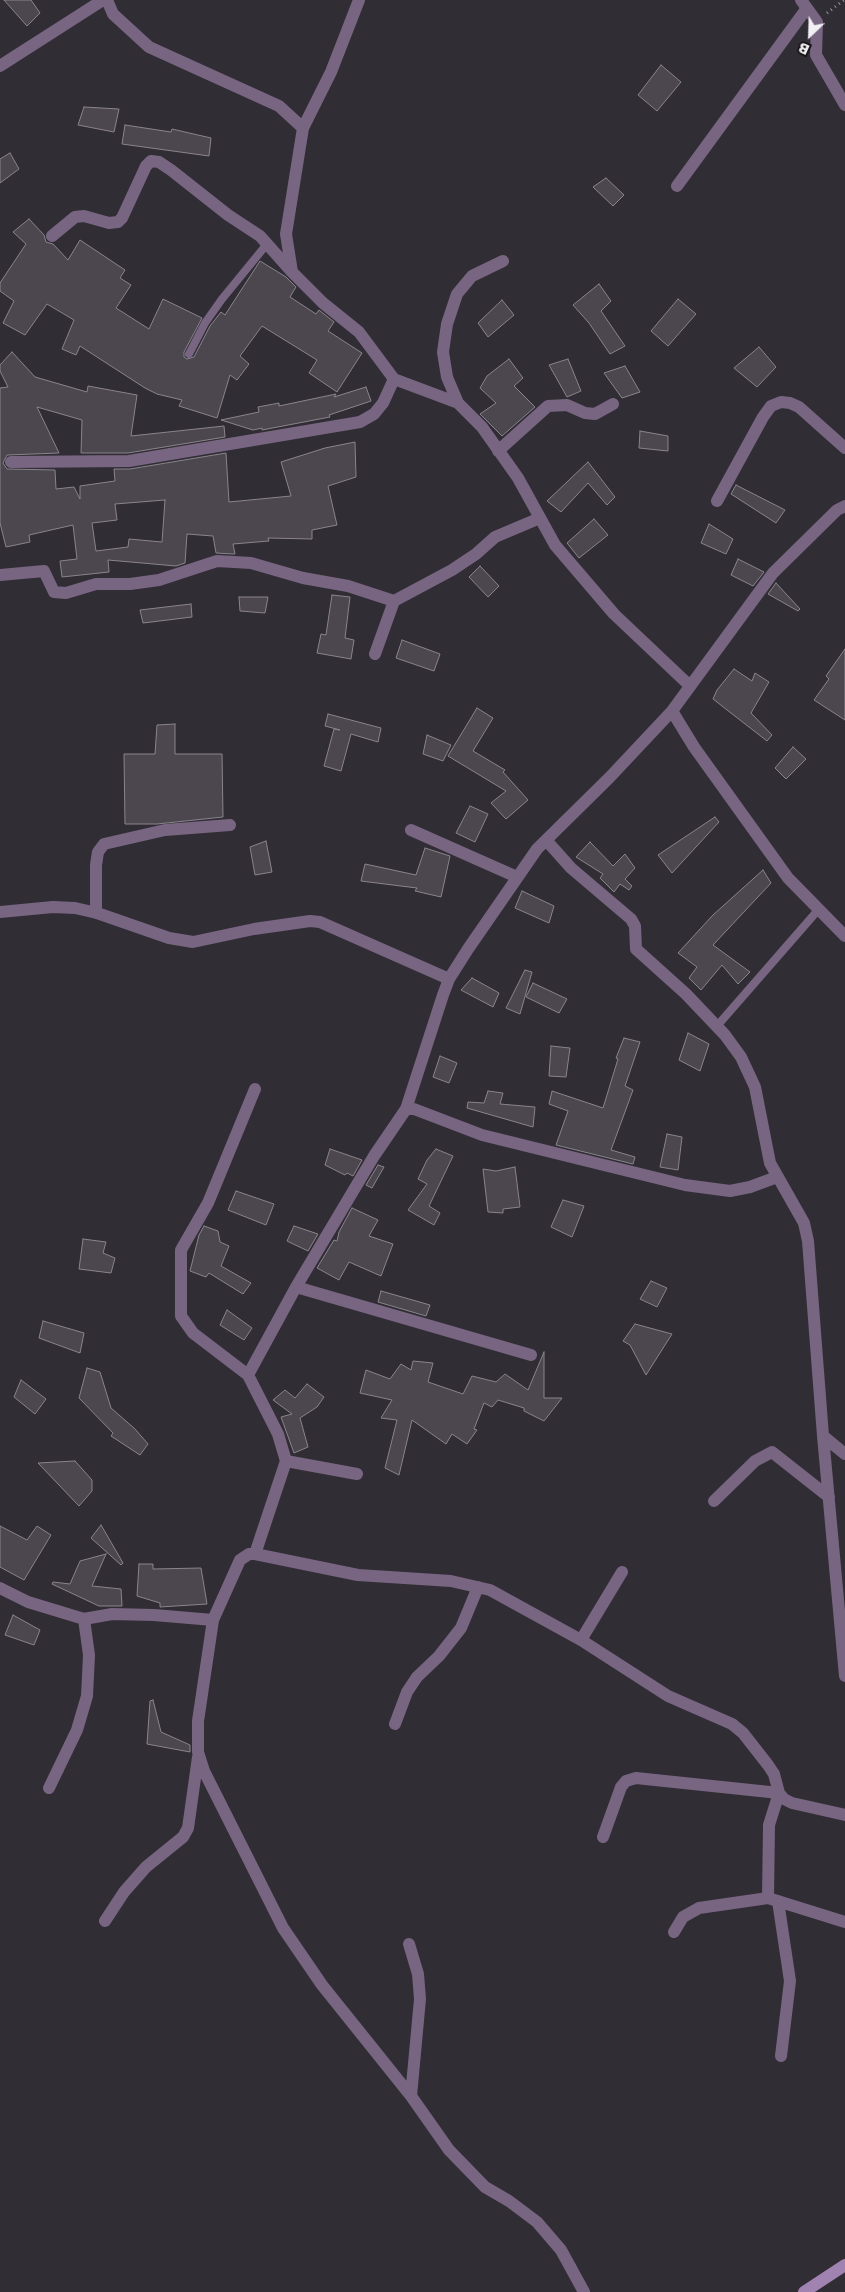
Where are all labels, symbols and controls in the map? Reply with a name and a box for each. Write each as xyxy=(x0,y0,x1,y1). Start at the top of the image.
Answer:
north arrow xyxy=(785,10,835,60)
text: B xyxy=(796,39,812,58)

